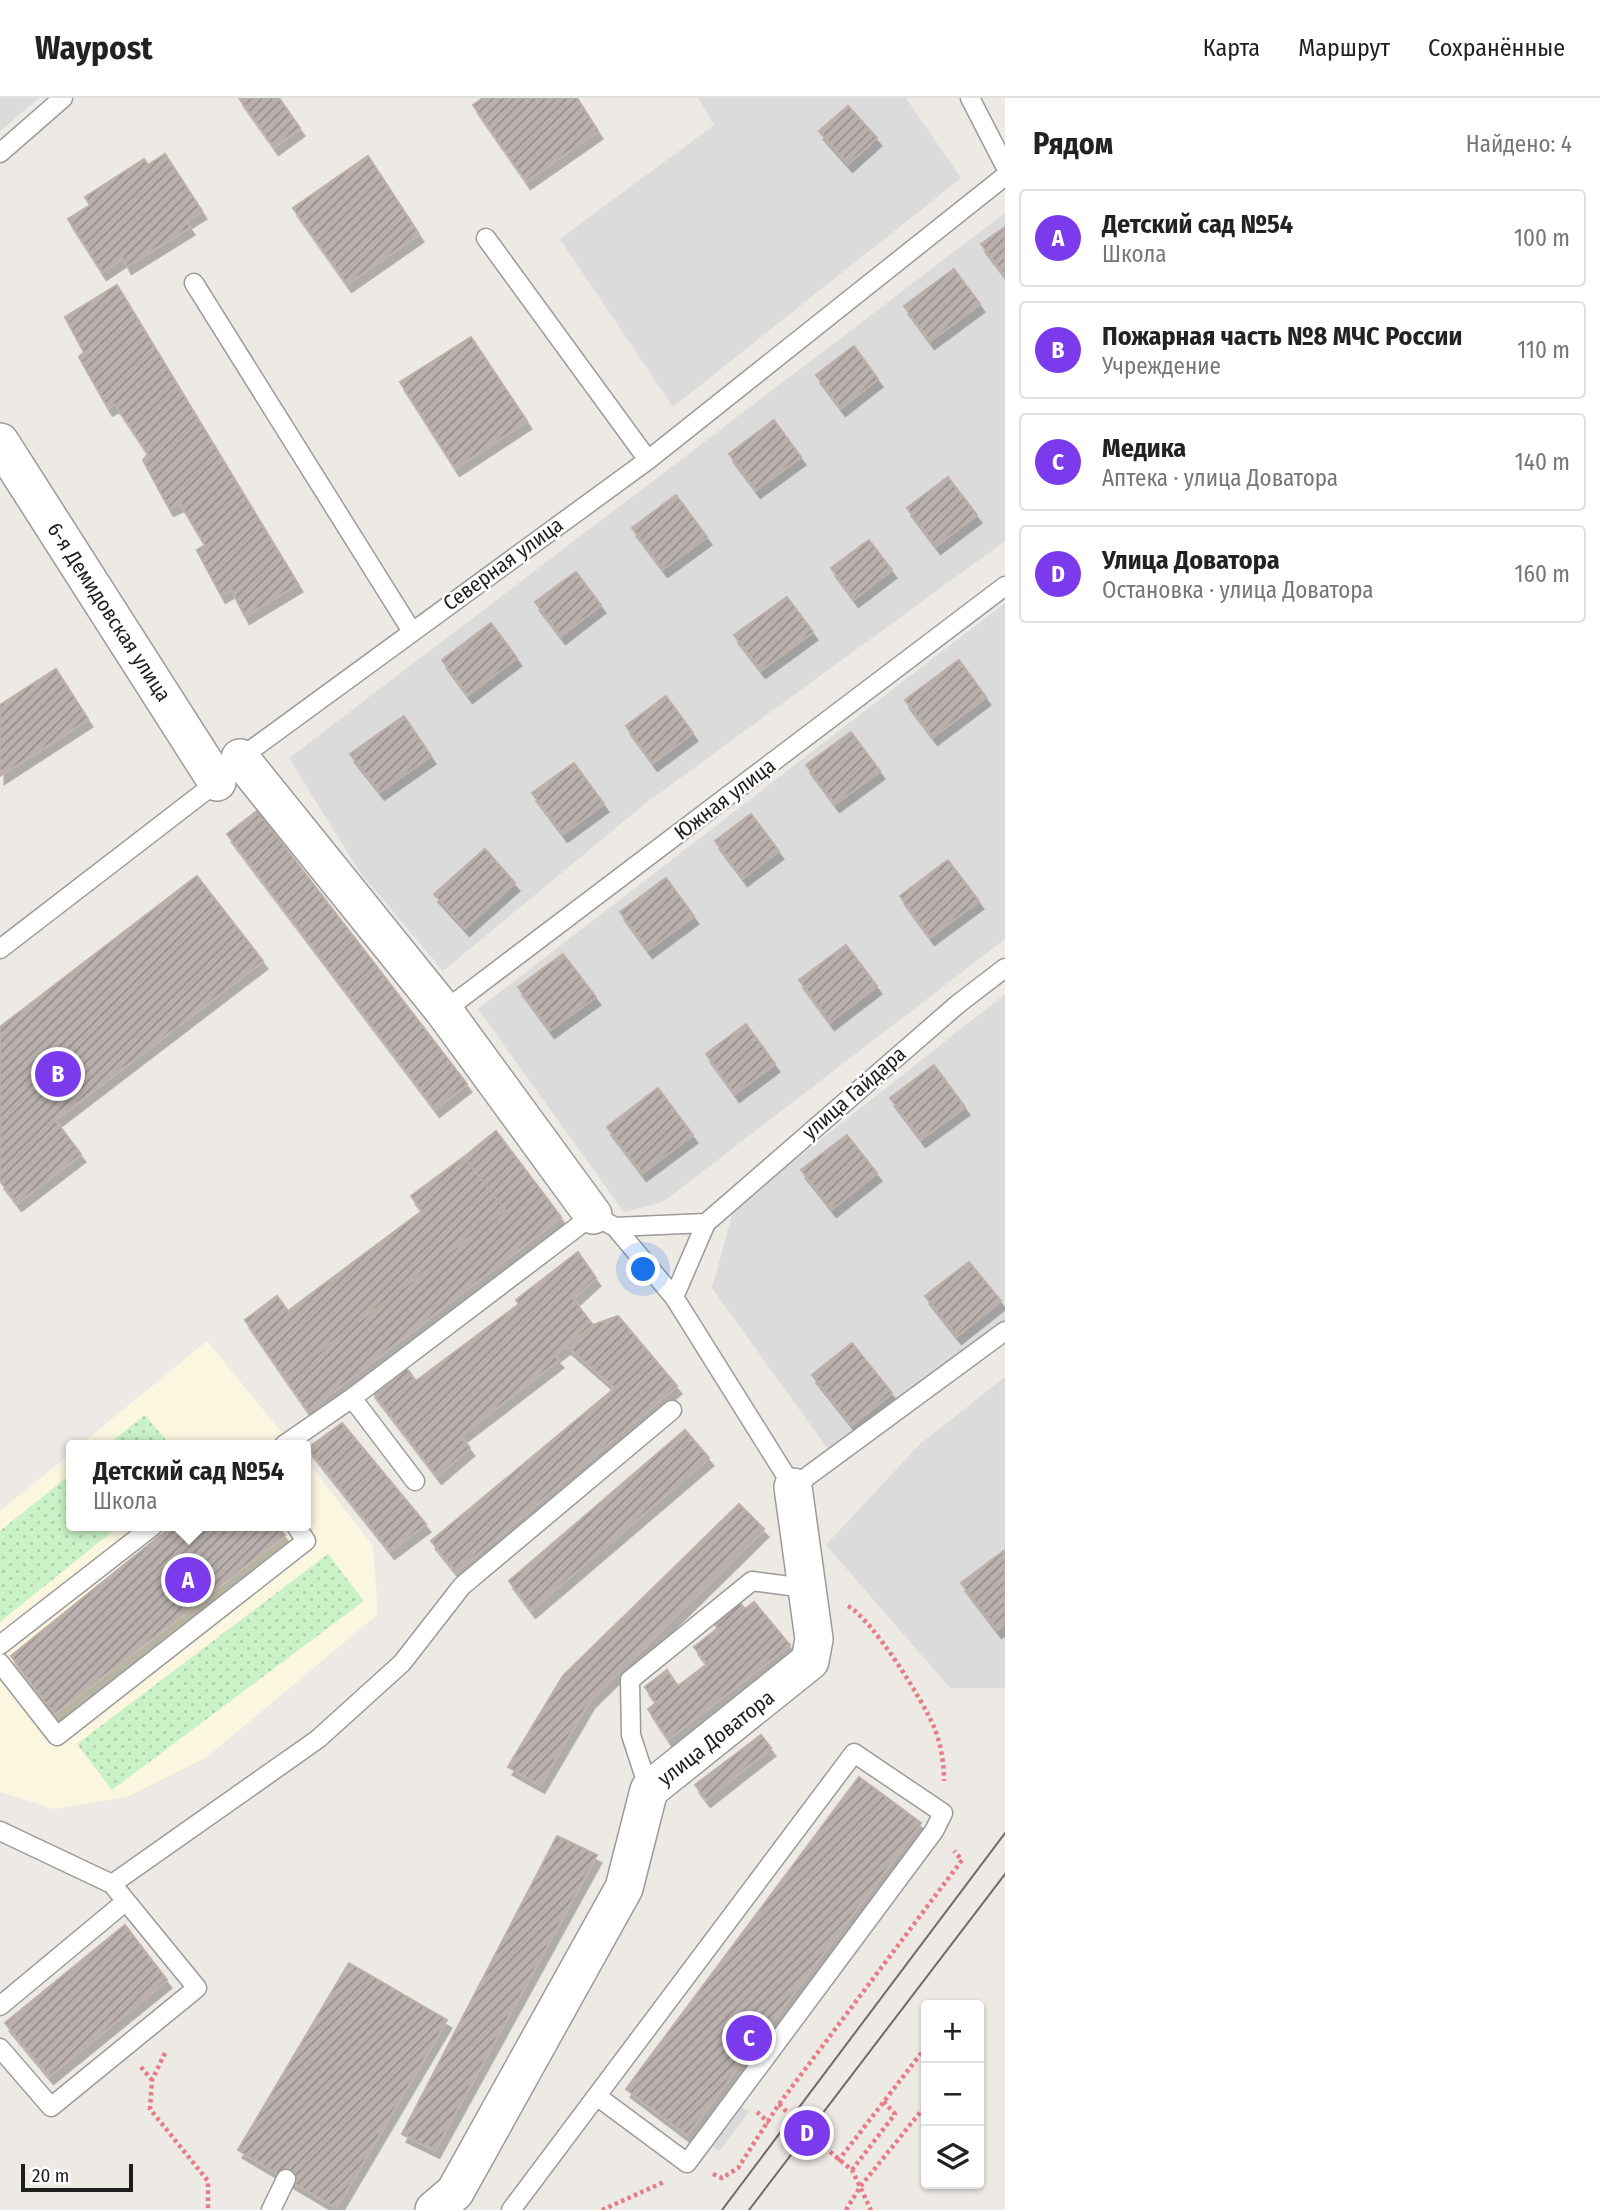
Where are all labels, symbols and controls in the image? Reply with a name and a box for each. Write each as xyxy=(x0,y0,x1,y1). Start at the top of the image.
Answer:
text: Waypost xyxy=(35,28,153,68)
text: Карта xyxy=(1203,34,1260,62)
text: Маршрут xyxy=(1298,34,1390,62)
text: Сохранённые xyxy=(1428,34,1565,62)
text: Рядом xyxy=(1033,126,1113,162)
text: Найдено: 4 xyxy=(1466,130,1572,158)
text: Детский сад №54 xyxy=(1102,209,1293,240)
text: A xyxy=(1052,224,1064,252)
text: 100 m xyxy=(1514,224,1570,252)
text: Школа xyxy=(1102,240,1167,268)
text: Пожарная часть №8 МЧС России xyxy=(1102,321,1462,352)
text: B xyxy=(1052,336,1064,364)
text: 110 m xyxy=(1517,336,1570,364)
text: Учреждение xyxy=(1102,352,1221,380)
text: Медика xyxy=(1102,433,1186,464)
text: C xyxy=(1052,448,1064,476)
text: 140 m xyxy=(1515,448,1570,476)
text: Аптека · улица Доватора xyxy=(1102,464,1338,492)
street label: Северная улица xyxy=(438,512,568,616)
street label: 6-я Демидовская улица xyxy=(41,518,177,706)
text: Улица Доватора xyxy=(1102,545,1280,576)
text: D xyxy=(1051,560,1065,588)
text: 160 m xyxy=(1515,560,1570,588)
text: Остановка · улица Доватора xyxy=(1102,576,1374,604)
street label: Южная улица xyxy=(669,753,781,845)
street label: улица Гайдара xyxy=(797,1041,911,1145)
pin: B xyxy=(35,1048,81,1100)
your location xyxy=(626,1252,660,1286)
popup xyxy=(66,1440,311,1531)
text: Детский сад №54 xyxy=(93,1456,284,1487)
text: Школа xyxy=(93,1487,157,1515)
pin: A xyxy=(165,1554,211,1606)
street label: улица Доватора xyxy=(653,1684,779,1792)
map controls xyxy=(921,2000,984,2189)
button: + xyxy=(921,2000,984,2063)
pin: C xyxy=(726,2012,772,2064)
button: − xyxy=(921,2063,984,2126)
pin: D xyxy=(784,2107,830,2159)
button: layers xyxy=(921,2126,984,2189)
scale bar xyxy=(21,2161,133,2193)
text: 20 m xyxy=(32,2164,69,2187)

